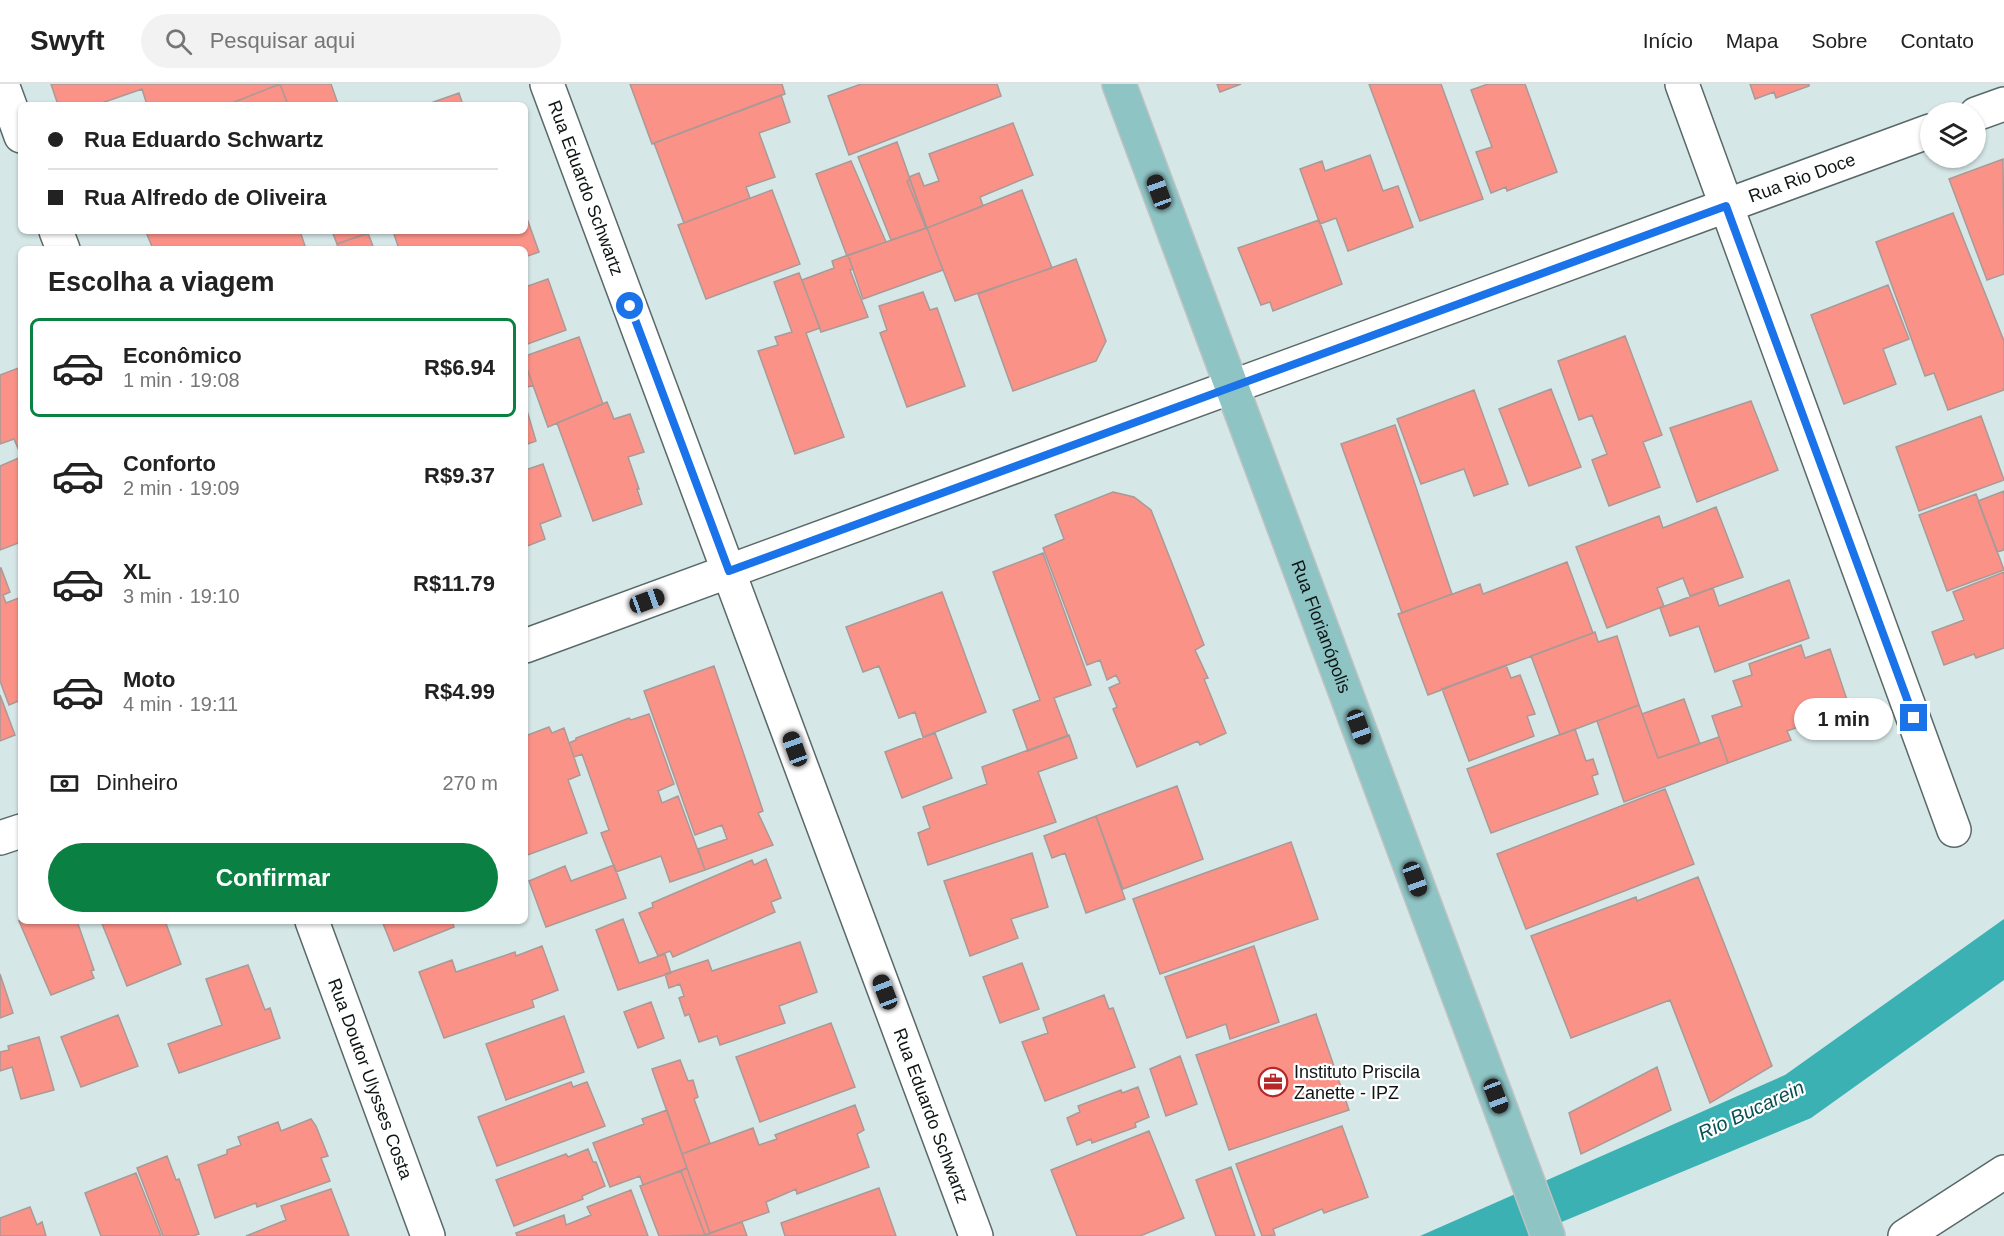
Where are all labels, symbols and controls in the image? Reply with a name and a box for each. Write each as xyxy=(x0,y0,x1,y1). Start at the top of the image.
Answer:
search box xyxy=(141,14,561,68)
text: Swyft xyxy=(30,25,105,56)
icon: search xyxy=(162,25,195,58)
text: Pesquisar aqui xyxy=(210,28,355,53)
text: Início xyxy=(1643,29,1693,52)
text: Mapa xyxy=(1726,29,1778,52)
text: Sobre xyxy=(1811,29,1867,52)
text: Contato xyxy=(1900,29,1974,52)
street label: Rua Eduardo Schwartz xyxy=(544,98,627,278)
map controls xyxy=(1920,102,1986,168)
button: layers xyxy=(1920,102,1986,168)
text: Rua Eduardo Schwartz xyxy=(84,127,324,152)
street label: Rua Rio Doce xyxy=(1746,149,1858,207)
car xyxy=(1144,172,1174,212)
text: Rua Alfredo de Oliveira xyxy=(84,185,326,210)
text: Escolha a viagem xyxy=(48,267,275,297)
route start xyxy=(616,292,643,319)
icon: car xyxy=(51,341,105,395)
text: Econômico xyxy=(123,343,242,368)
text: R$6.94 xyxy=(424,355,495,380)
text: 1 min · 19:08 xyxy=(123,369,240,391)
icon: car xyxy=(51,449,105,503)
text: Conforto xyxy=(123,451,216,476)
text: R$9.37 xyxy=(424,463,495,488)
text: 2 min · 19:09 xyxy=(123,477,240,499)
icon: car xyxy=(51,557,105,611)
street label: Rua Florianópolis xyxy=(1287,557,1355,696)
text: XL xyxy=(123,559,151,584)
text: R$11.79 xyxy=(413,571,495,596)
text: 3 min · 19:10 xyxy=(123,585,240,607)
car xyxy=(627,586,667,616)
icon: car xyxy=(51,665,105,719)
text: Moto xyxy=(123,667,176,692)
text: R$4.99 xyxy=(424,679,495,704)
text: 4 min · 19:11 xyxy=(123,693,238,715)
callout: 1 min xyxy=(1794,697,1893,739)
route end xyxy=(1900,704,1927,731)
car xyxy=(1344,707,1374,747)
text: 1 min xyxy=(1817,708,1870,730)
car xyxy=(780,729,810,769)
icon: cash xyxy=(48,767,81,800)
text: Dinheiro xyxy=(96,770,178,795)
text: 270 m xyxy=(442,772,498,794)
button: Confirmar xyxy=(48,843,498,912)
car xyxy=(1400,859,1430,899)
car xyxy=(870,972,900,1012)
street label: Rua Doutor Ulysses Costa xyxy=(324,976,416,1183)
street label: Rua Eduardo Schwartz xyxy=(890,1026,973,1206)
place label: Instituto Priscila Zanette - IPZ xyxy=(1294,1062,1421,1103)
office icon: Instituto Priscila Zanette - IPZ xyxy=(1257,1066,1289,1098)
car xyxy=(1481,1076,1511,1116)
water label: Rio Bucarein xyxy=(1694,1076,1808,1144)

